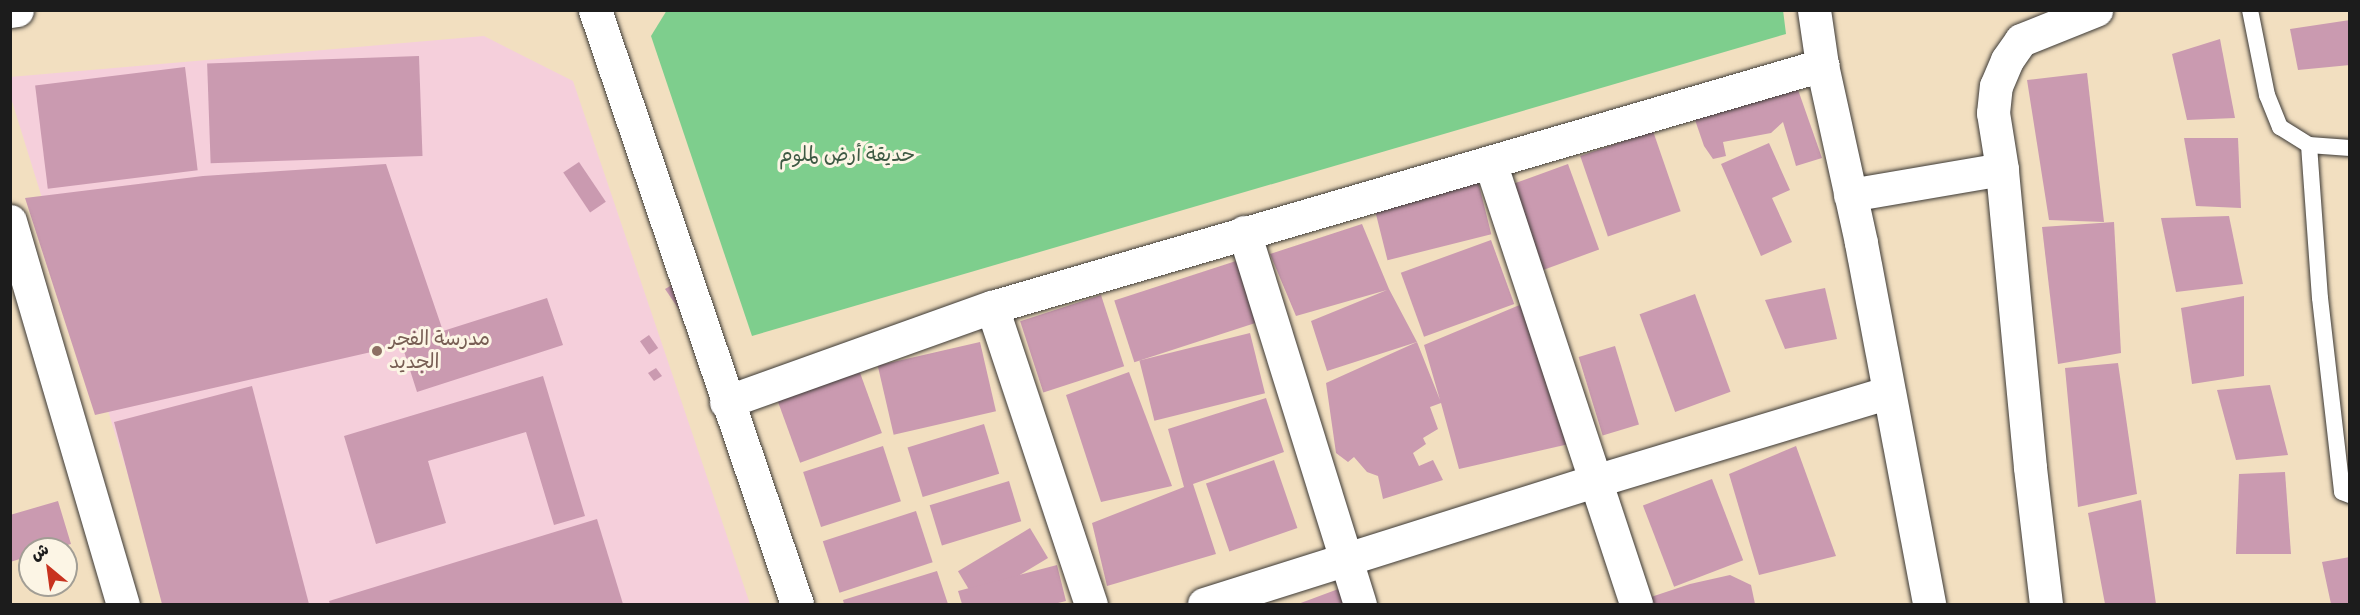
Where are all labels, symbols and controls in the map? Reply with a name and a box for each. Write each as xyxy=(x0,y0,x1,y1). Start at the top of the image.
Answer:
park label: حديقة أرض لملوم xyxy=(779,144,915,168)
place label: مدرسة الفجر الجديد xyxy=(389,328,490,375)
marker: مدرسة الفجر الجديد xyxy=(370,344,384,358)
north arrow xyxy=(18,537,78,597)
text: ش xyxy=(27,538,54,568)

